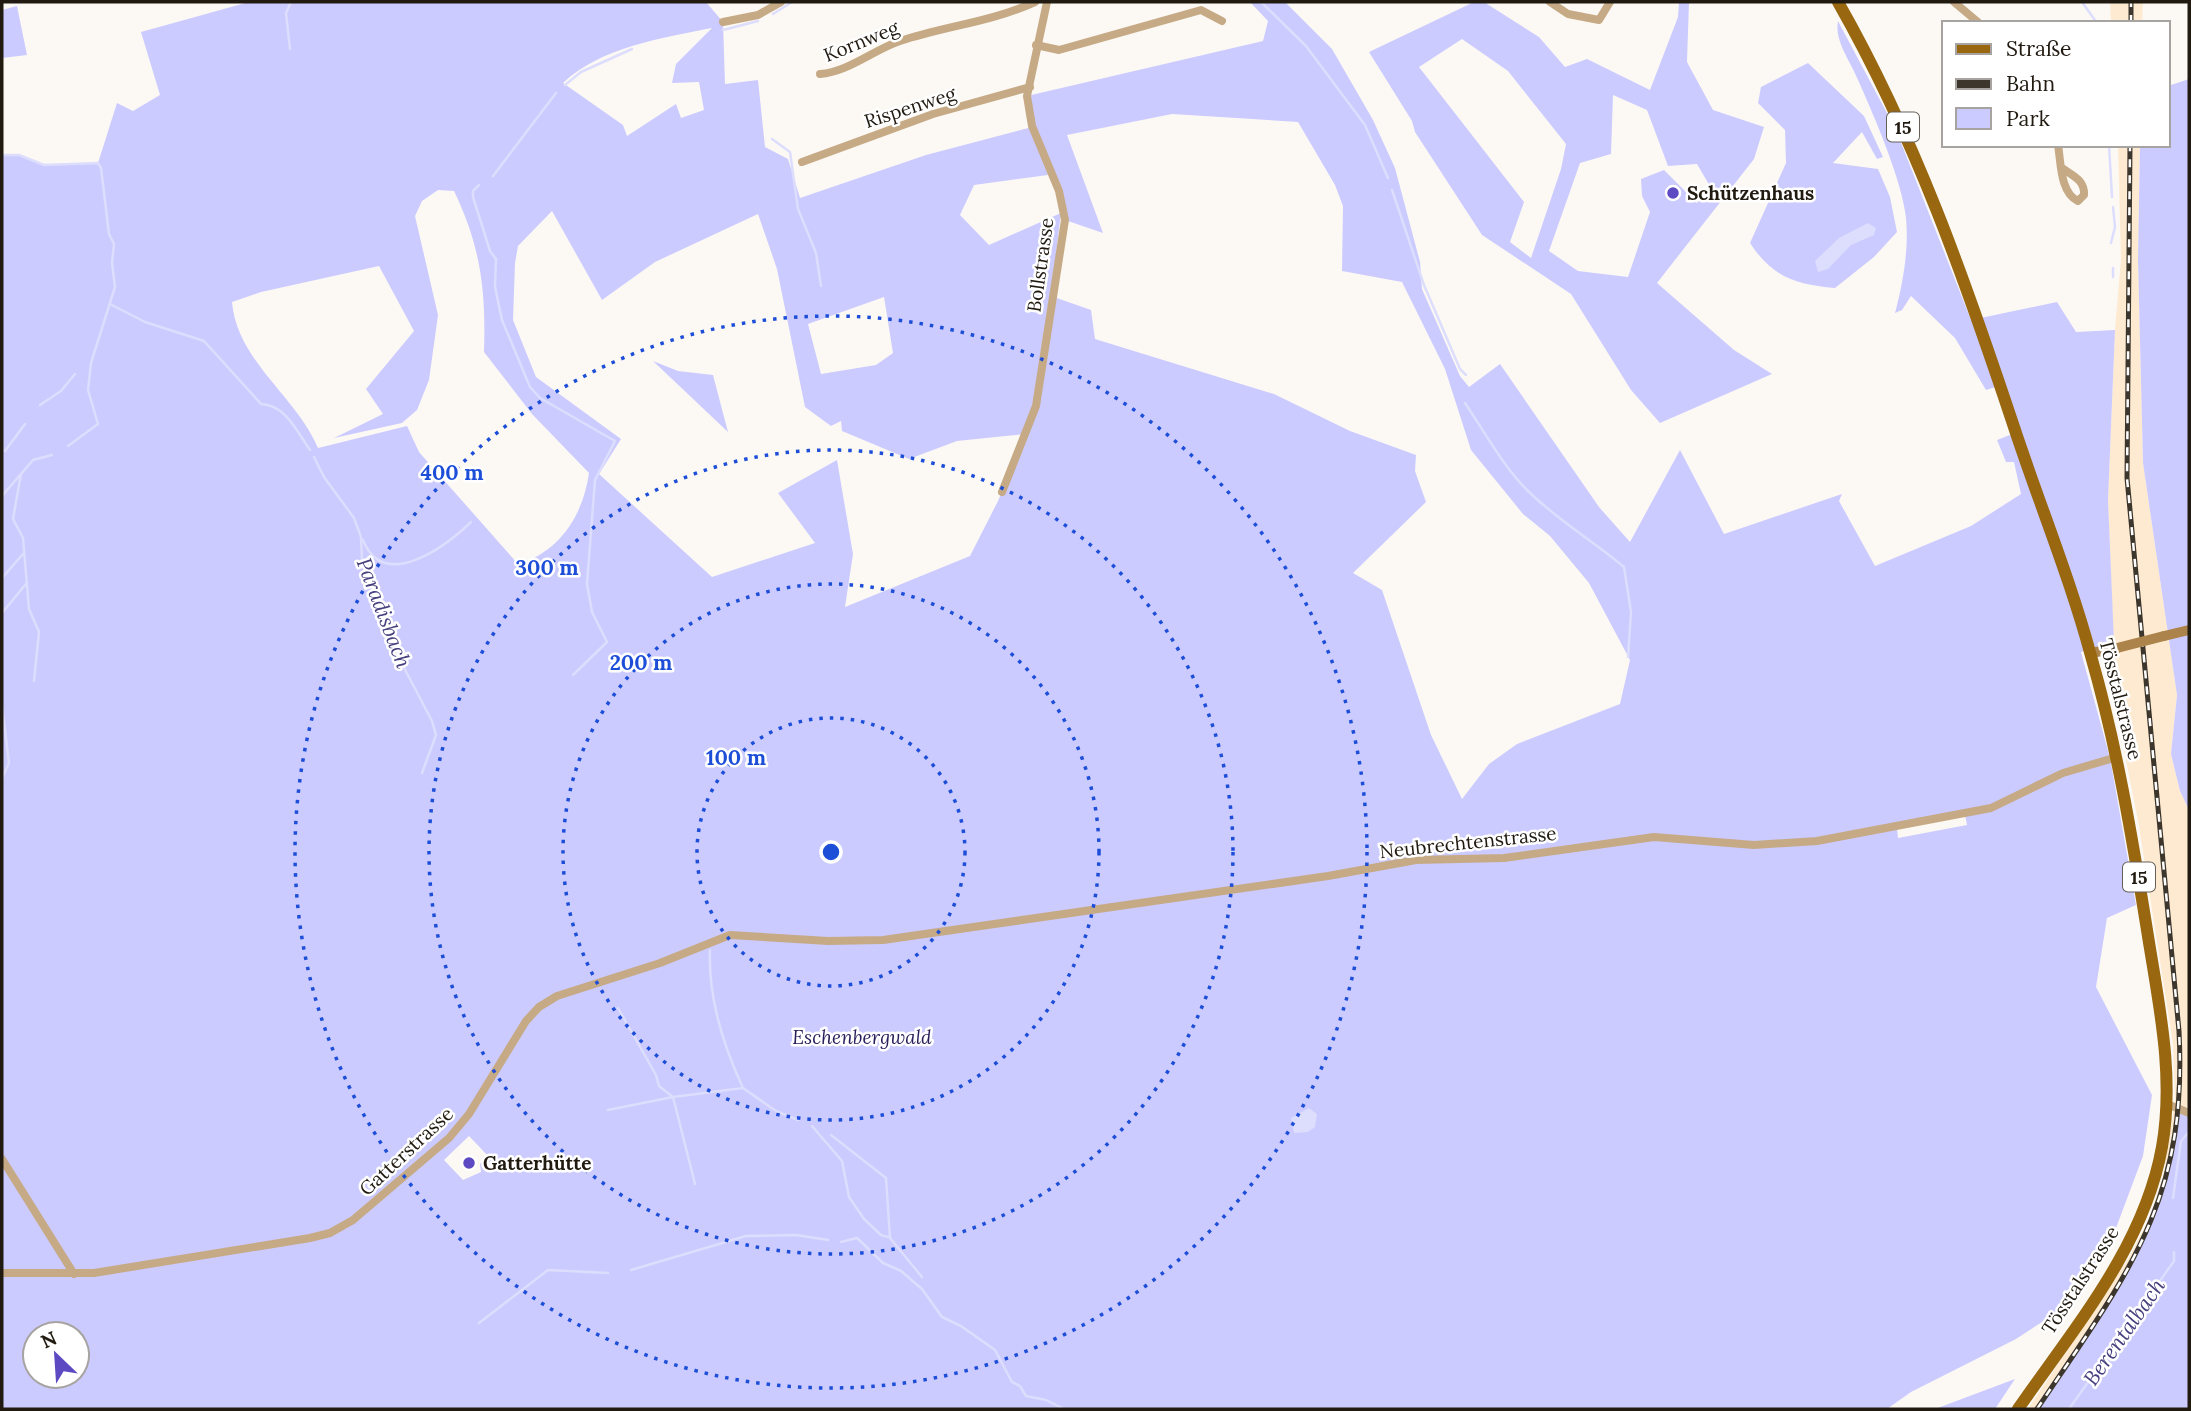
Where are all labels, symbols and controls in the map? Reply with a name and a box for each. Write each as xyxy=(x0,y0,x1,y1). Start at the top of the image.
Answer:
street label: Kornweg xyxy=(820,15,903,67)
legend xyxy=(1942,21,2170,147)
text: Straße xyxy=(2006,35,2071,62)
text: Bahn xyxy=(2006,70,2055,97)
street label: Rispenweg xyxy=(861,81,959,133)
text: Park xyxy=(2006,105,2050,132)
road number: 15 xyxy=(1887,112,1919,142)
place label: Schützenhaus xyxy=(1687,181,1814,205)
marker: Schützenhaus xyxy=(1665,185,1681,201)
street label: Bollstrasse xyxy=(1021,216,1059,314)
text: 400 m xyxy=(420,459,484,486)
water label: Paradisbach xyxy=(351,554,417,672)
text: 300 m xyxy=(515,554,579,581)
street label: Tösstalstrasse xyxy=(2094,636,2148,762)
text: 200 m xyxy=(610,649,672,676)
text: 100 m xyxy=(706,744,766,771)
street label: Neubrechtenstrasse xyxy=(1378,821,1558,863)
centre of rings xyxy=(819,840,843,864)
road number: 15 xyxy=(2123,862,2155,892)
park label: Eschenbergwald xyxy=(792,1025,932,1049)
street label: Gatterstrasse xyxy=(354,1101,458,1201)
place label: Gatterhütte xyxy=(483,1151,591,1175)
marker: Gatterhütte xyxy=(461,1155,477,1171)
street label: Tösstalstrasse xyxy=(2036,1221,2124,1339)
water label: Berentalbach xyxy=(2077,1273,2171,1391)
north arrow xyxy=(21,1320,91,1390)
text: N xyxy=(37,1325,61,1354)

